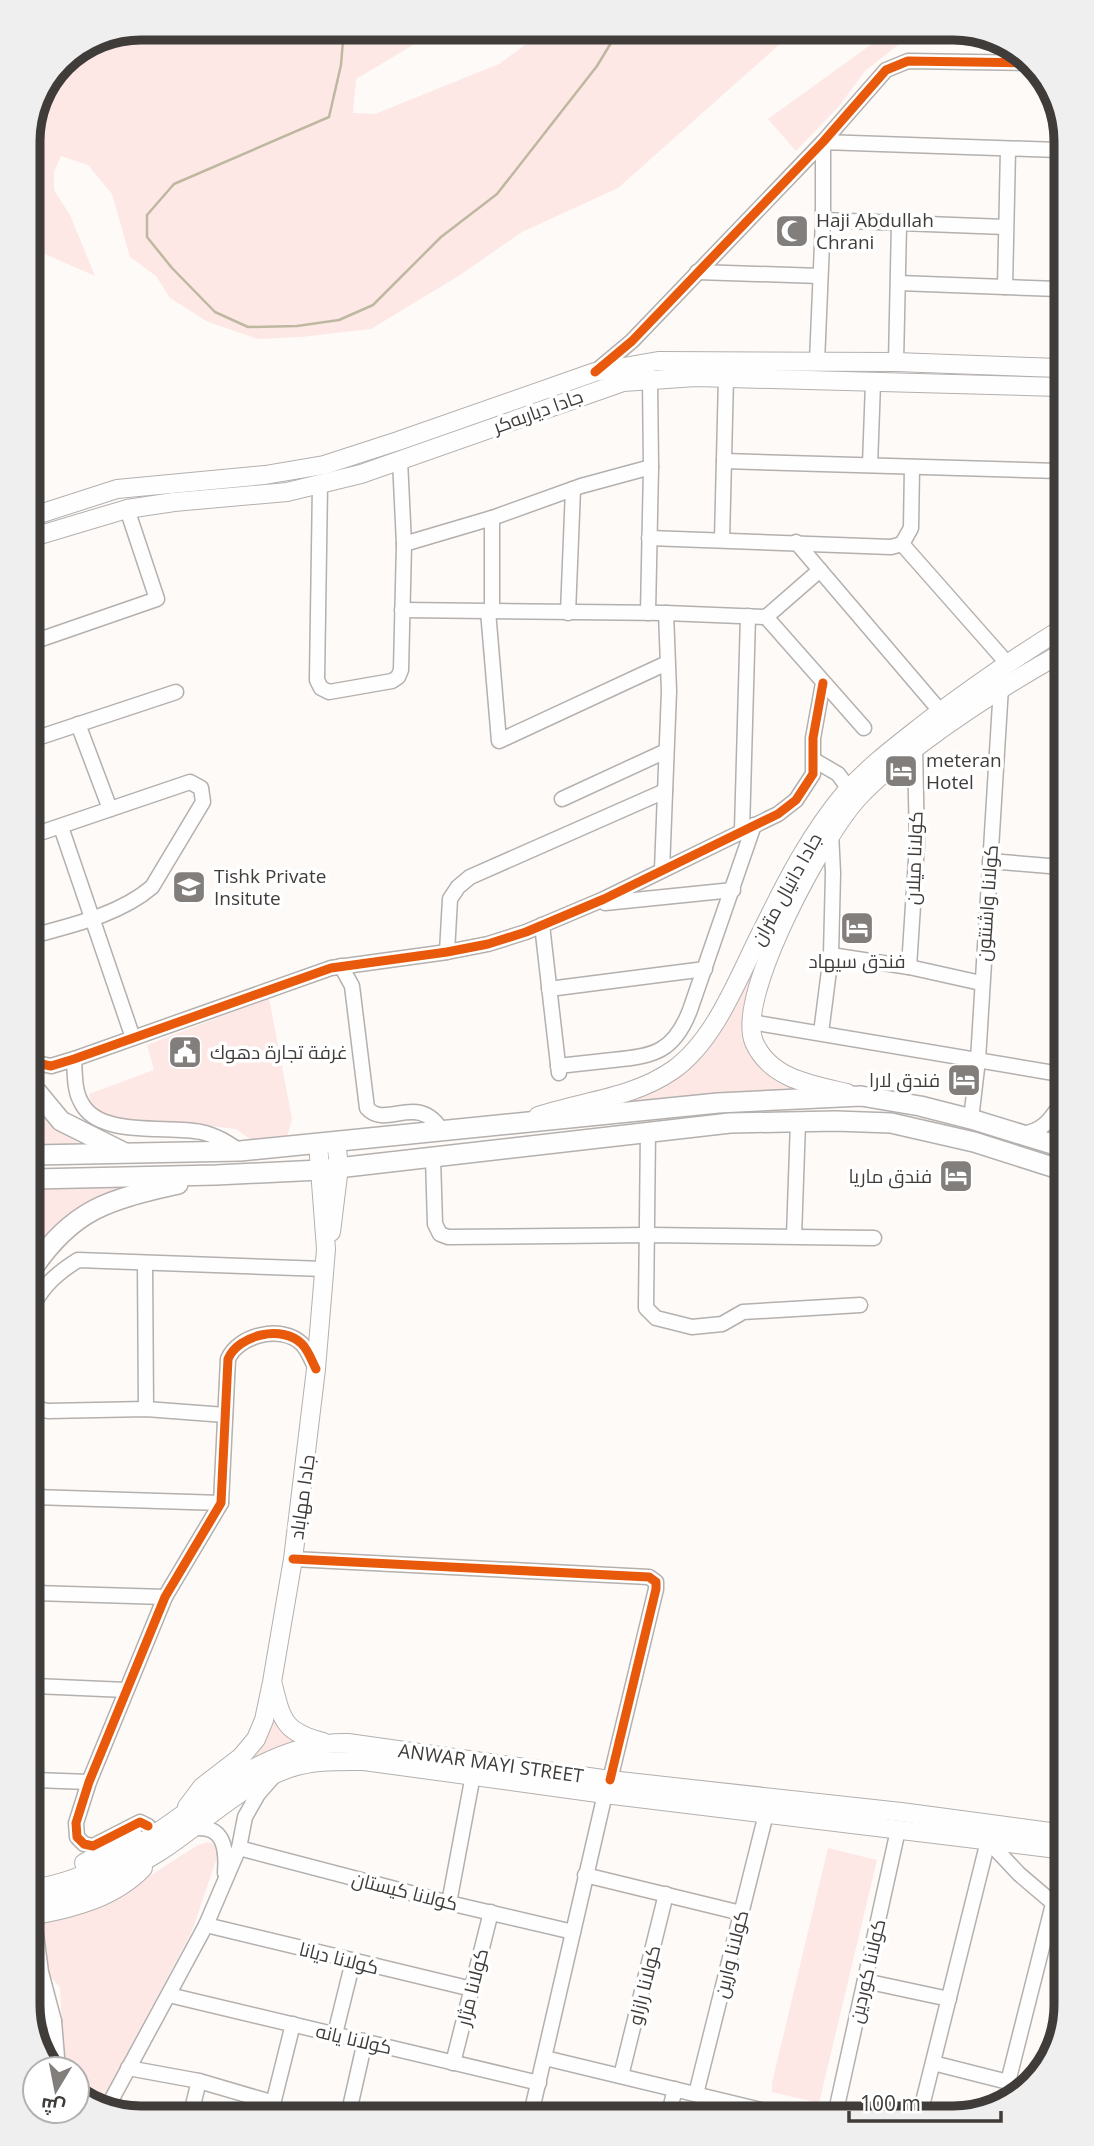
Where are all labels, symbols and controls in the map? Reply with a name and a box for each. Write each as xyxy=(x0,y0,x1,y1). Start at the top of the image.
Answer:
place label: Haji Abdullah Chrani xyxy=(816,207,934,255)
mosque icon: Haji Abdullah Chrani xyxy=(773,212,811,250)
street label: جادا دیاربه‌كر xyxy=(489,383,587,440)
place label: meteran Hotel xyxy=(926,747,1002,795)
hotel icon: meteran Hotel xyxy=(882,752,920,790)
street label: كولانا ميلان xyxy=(899,811,929,905)
street label: جادا دانيال متران xyxy=(744,828,828,950)
street label: كولانا واشنتون xyxy=(970,844,1004,962)
place label: Tishk Private Insitute xyxy=(214,863,326,911)
school or university icon: Tishk Private Insitute xyxy=(170,868,208,906)
hotel icon: فندق سيهاد xyxy=(838,909,876,947)
place label: فندق سيهاد xyxy=(808,948,906,974)
public building icon: غرفة تجارة دهوك xyxy=(166,1033,204,1071)
place label: غرفة تجارة دهوك xyxy=(210,1039,348,1065)
hotel icon: فندق لارا xyxy=(945,1061,983,1099)
place label: فندق لارا xyxy=(869,1067,940,1093)
hotel icon: فندق ماريا xyxy=(937,1157,975,1195)
place label: فندق ماريا xyxy=(848,1163,932,1189)
street label: جادا مهاباد xyxy=(283,1453,321,1541)
street label: ANWAR MAYI STREET xyxy=(397,1737,586,1789)
street label: کولانا کیستان xyxy=(349,1865,461,1917)
street label: کولانا وارین xyxy=(708,1907,754,2001)
street label: کولانا کوردین xyxy=(842,1916,892,2026)
street label: کولانا دیانا xyxy=(296,1936,382,1980)
street label: کولانا رازاو xyxy=(622,1942,666,2028)
street label: کولانا مژار xyxy=(450,1946,494,2029)
street label: کولانا یانه xyxy=(313,2018,395,2060)
north arrow xyxy=(21,2055,91,2125)
scale bar xyxy=(849,2080,1001,2124)
text: 100 m xyxy=(860,2089,921,2117)
text: ش xyxy=(39,2092,67,2122)

